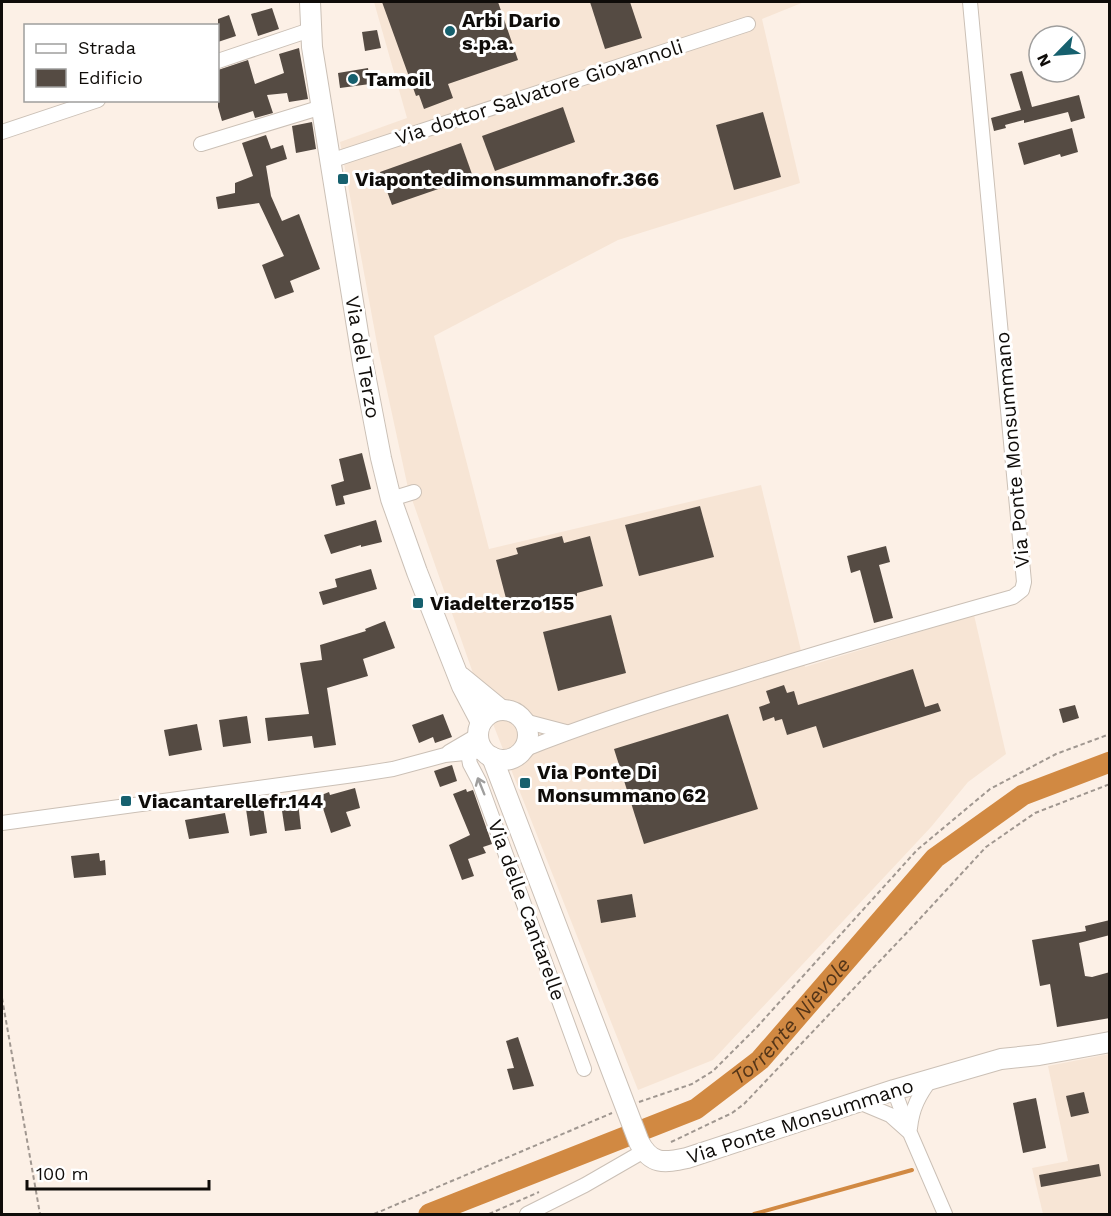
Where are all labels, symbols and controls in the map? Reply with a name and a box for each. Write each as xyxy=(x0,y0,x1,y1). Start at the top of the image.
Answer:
place label: Arbi Dario s.p.a. xyxy=(462,8,560,55)
legend xyxy=(24,24,219,102)
marker: Arbi Dario s.p.a. xyxy=(443,24,457,38)
north arrow xyxy=(1027,24,1087,84)
street label: Via dottor Salvatore Giovannoli xyxy=(392,34,686,150)
text: Strada xyxy=(78,37,136,58)
text: N xyxy=(1033,51,1055,70)
text: Edificio xyxy=(78,67,143,88)
place label: Tamoil xyxy=(365,67,431,91)
marker: Tamoil xyxy=(346,72,360,86)
place label: Viapontedimonsummanofr.366 xyxy=(355,167,659,191)
marker: Viapontedimonsummanofr.366 xyxy=(336,172,350,186)
street label: Via del Terzo xyxy=(340,294,386,420)
street label: Via Ponte Monsummano xyxy=(990,331,1034,569)
place label: Viadelterzo155 xyxy=(430,591,574,615)
marker: Viadelterzo155 xyxy=(411,596,425,610)
place label: Via Ponte Di Monsummano 62 xyxy=(537,760,706,807)
marker: Via Ponte Di Monsummano 62 xyxy=(518,776,532,790)
one-way arrow xyxy=(475,777,486,796)
place label: Viacantarellefr.144 xyxy=(138,789,323,813)
marker: Viacantarellefr.144 xyxy=(119,794,133,808)
street label: Via delle Cantarelle xyxy=(483,816,571,1004)
water label: Torrente Nievole xyxy=(726,952,855,1090)
street label: Via Ponte Monsummano xyxy=(684,1073,916,1169)
scale bar xyxy=(27,1153,208,1191)
text: 100 m xyxy=(36,1163,89,1184)

